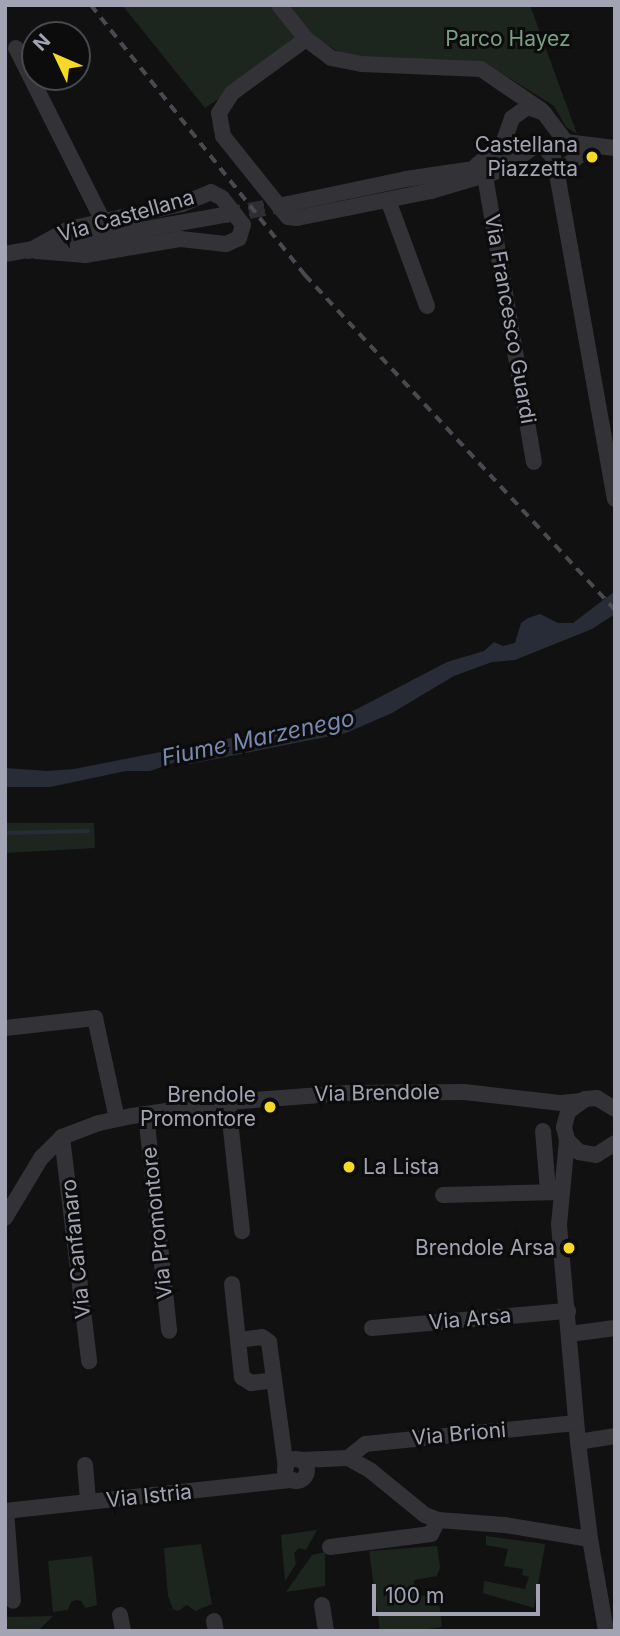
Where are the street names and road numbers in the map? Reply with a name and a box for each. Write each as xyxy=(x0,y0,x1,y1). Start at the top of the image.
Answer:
street label: Via Castellana xyxy=(55,185,197,247)
street label: Via Francesco Guardi xyxy=(479,212,541,426)
street label: Via Brendole xyxy=(314,1079,440,1107)
street label: Via Promontore xyxy=(136,1145,178,1301)
street label: Via Canfanaro xyxy=(56,1178,96,1320)
street label: Via Arsa xyxy=(428,1303,512,1335)
street label: Via Brioni xyxy=(411,1417,507,1451)
street label: Via Istria xyxy=(105,1479,193,1513)

